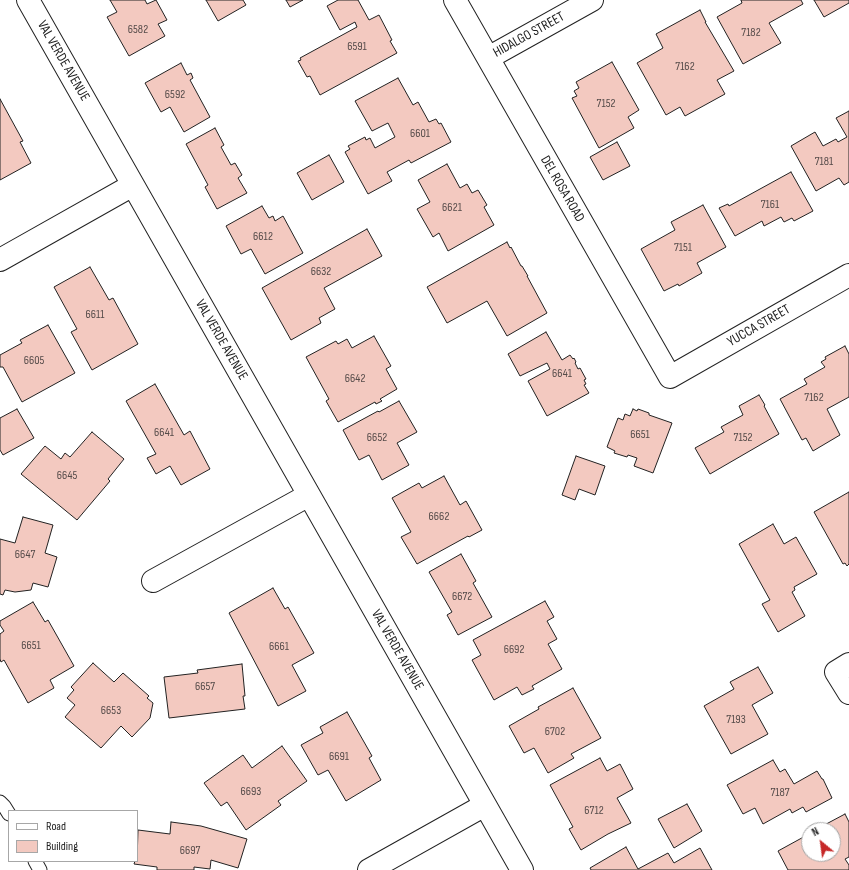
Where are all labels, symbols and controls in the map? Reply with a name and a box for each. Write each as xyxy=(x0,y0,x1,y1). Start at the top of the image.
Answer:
street label: HIDALGO STREET xyxy=(490,9,568,61)
street label: VAL VERDE AVENUE xyxy=(33,18,93,104)
house number: 6582 xyxy=(128,23,148,37)
house number: 7182 xyxy=(741,26,761,40)
house number: 6591 xyxy=(347,40,367,54)
house number: 7162 xyxy=(675,60,695,74)
house number: 6592 xyxy=(165,88,185,102)
house number: 7152 xyxy=(597,97,615,111)
house number: 6601 xyxy=(410,127,430,141)
street label: DEL ROSA ROAD xyxy=(536,153,588,225)
house number: 7181 xyxy=(815,155,833,169)
house number: 7161 xyxy=(761,198,779,212)
house number: 6621 xyxy=(442,201,462,215)
house number: 6612 xyxy=(253,230,273,244)
house number: 7151 xyxy=(674,241,692,255)
house number: 6632 xyxy=(311,265,331,279)
street label: VAL VERDE AVENUE xyxy=(191,297,251,383)
street label: YUCCA STREET xyxy=(725,301,793,351)
house number: 6611 xyxy=(86,308,104,322)
house number: 6605 xyxy=(24,354,44,368)
house number: 6641 xyxy=(552,367,572,381)
house number: 6642 xyxy=(345,372,365,386)
house number: 7162 xyxy=(804,391,824,405)
house number: 6641 xyxy=(154,426,174,440)
house number: 6651 xyxy=(630,428,650,442)
house number: 6652 xyxy=(367,431,387,445)
house number: 7152 xyxy=(734,431,752,445)
house number: 6645 xyxy=(57,469,77,483)
house number: 6662 xyxy=(429,510,449,524)
house number: 6647 xyxy=(15,548,35,562)
house number: 6672 xyxy=(452,590,472,604)
street label: VAL VERDE AVENUE xyxy=(367,607,427,693)
house number: 6651 xyxy=(21,639,41,653)
house number: 6661 xyxy=(269,640,289,654)
house number: 6692 xyxy=(504,643,524,657)
house number: 6657 xyxy=(195,680,215,694)
house number: 6653 xyxy=(101,704,121,718)
house number: 7193 xyxy=(726,713,746,727)
house number: 6702 xyxy=(545,725,565,739)
house number: 6691 xyxy=(329,750,349,764)
house number: 6693 xyxy=(241,785,261,799)
house number: 7187 xyxy=(770,786,790,800)
house number: 6712 xyxy=(584,804,604,818)
legend xyxy=(8,810,138,862)
text: Road xyxy=(46,819,66,834)
north arrow xyxy=(801,822,841,862)
text: N xyxy=(810,825,821,839)
text: Building xyxy=(46,839,78,854)
house number: 6697 xyxy=(180,844,200,858)

